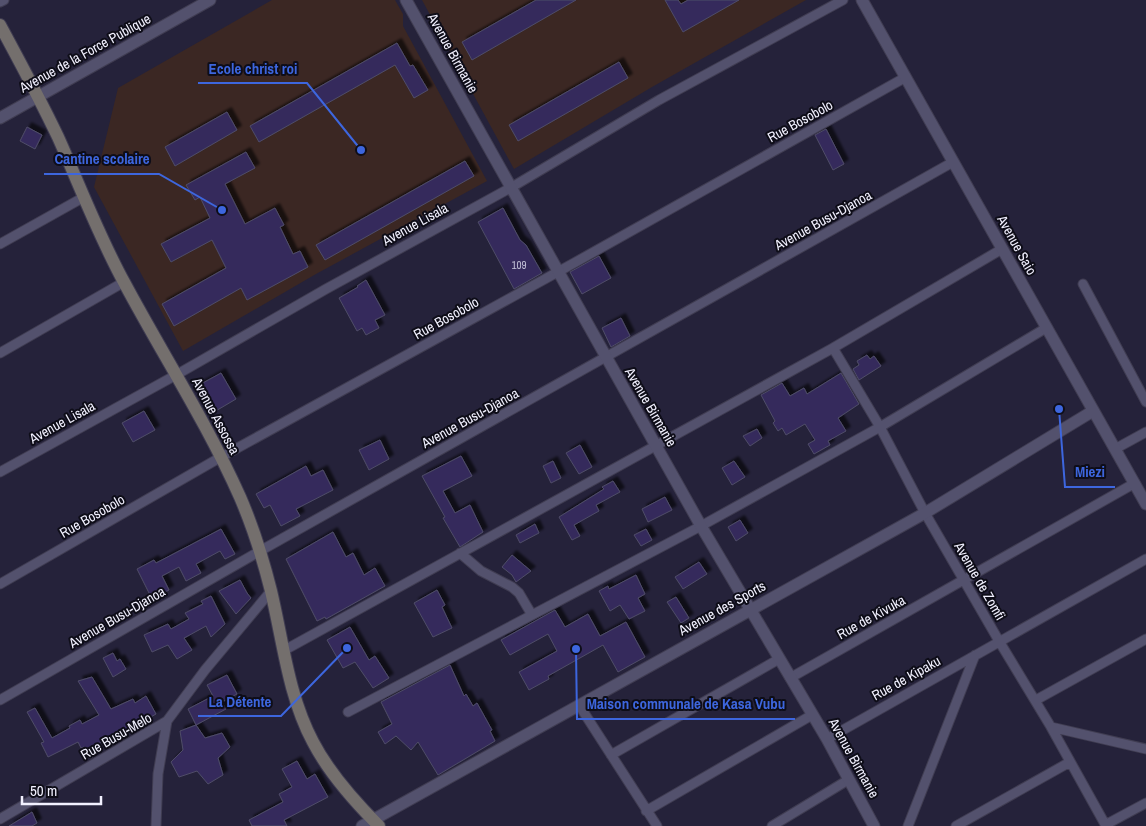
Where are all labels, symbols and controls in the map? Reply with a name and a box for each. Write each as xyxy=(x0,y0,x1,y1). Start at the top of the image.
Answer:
street label: Avenue de la Force Publique xyxy=(15,9,154,97)
street label: Avenue Birmanie xyxy=(423,9,482,96)
callout: Ecole christ roi xyxy=(198,53,307,83)
text: Ecole christ roi xyxy=(209,58,297,79)
street label: Rue Bosobolo xyxy=(764,96,836,146)
callout: Cantine scolaire xyxy=(44,144,159,174)
text: Cantine scolaire xyxy=(54,148,150,169)
street label: Avenue Busu-Djanoa xyxy=(770,186,875,255)
street label: Avenue Lisala xyxy=(378,198,452,250)
street label: Avenue Saio xyxy=(993,211,1041,278)
house number: 109 xyxy=(511,258,527,272)
street label: Rue Bosobolo xyxy=(410,293,482,343)
street label: Avenue Birmanie xyxy=(621,363,681,450)
street label: Avenue Assossa xyxy=(188,374,244,458)
street label: Avenue Busu-Djanoa xyxy=(417,384,522,453)
street label: Avenue Lisala xyxy=(25,396,99,448)
callout: Miezi xyxy=(1065,457,1115,487)
text: Miezi xyxy=(1075,461,1105,482)
street label: Rue Bosobolo xyxy=(56,490,128,542)
street label: Avenue de Zomfi xyxy=(950,538,1010,623)
street label: Avenue des Sports xyxy=(674,577,769,640)
street label: Avenue Busu-Djanoa xyxy=(65,582,169,652)
street label: Rue de Kivuka xyxy=(834,591,909,643)
street label: Rue de Kipaku xyxy=(868,652,944,704)
callout: La Détente xyxy=(198,686,281,716)
callout: Maison communale de Kasa Vubu xyxy=(577,689,795,719)
text: La Détente xyxy=(209,691,272,712)
text: Maison communale de Kasa Vubu xyxy=(587,693,785,714)
street label: Rue Busu-Melo xyxy=(77,708,155,764)
street label: Avenue Birmanie xyxy=(824,714,883,801)
scale bar xyxy=(22,774,101,806)
text: 50 m xyxy=(30,780,57,801)

